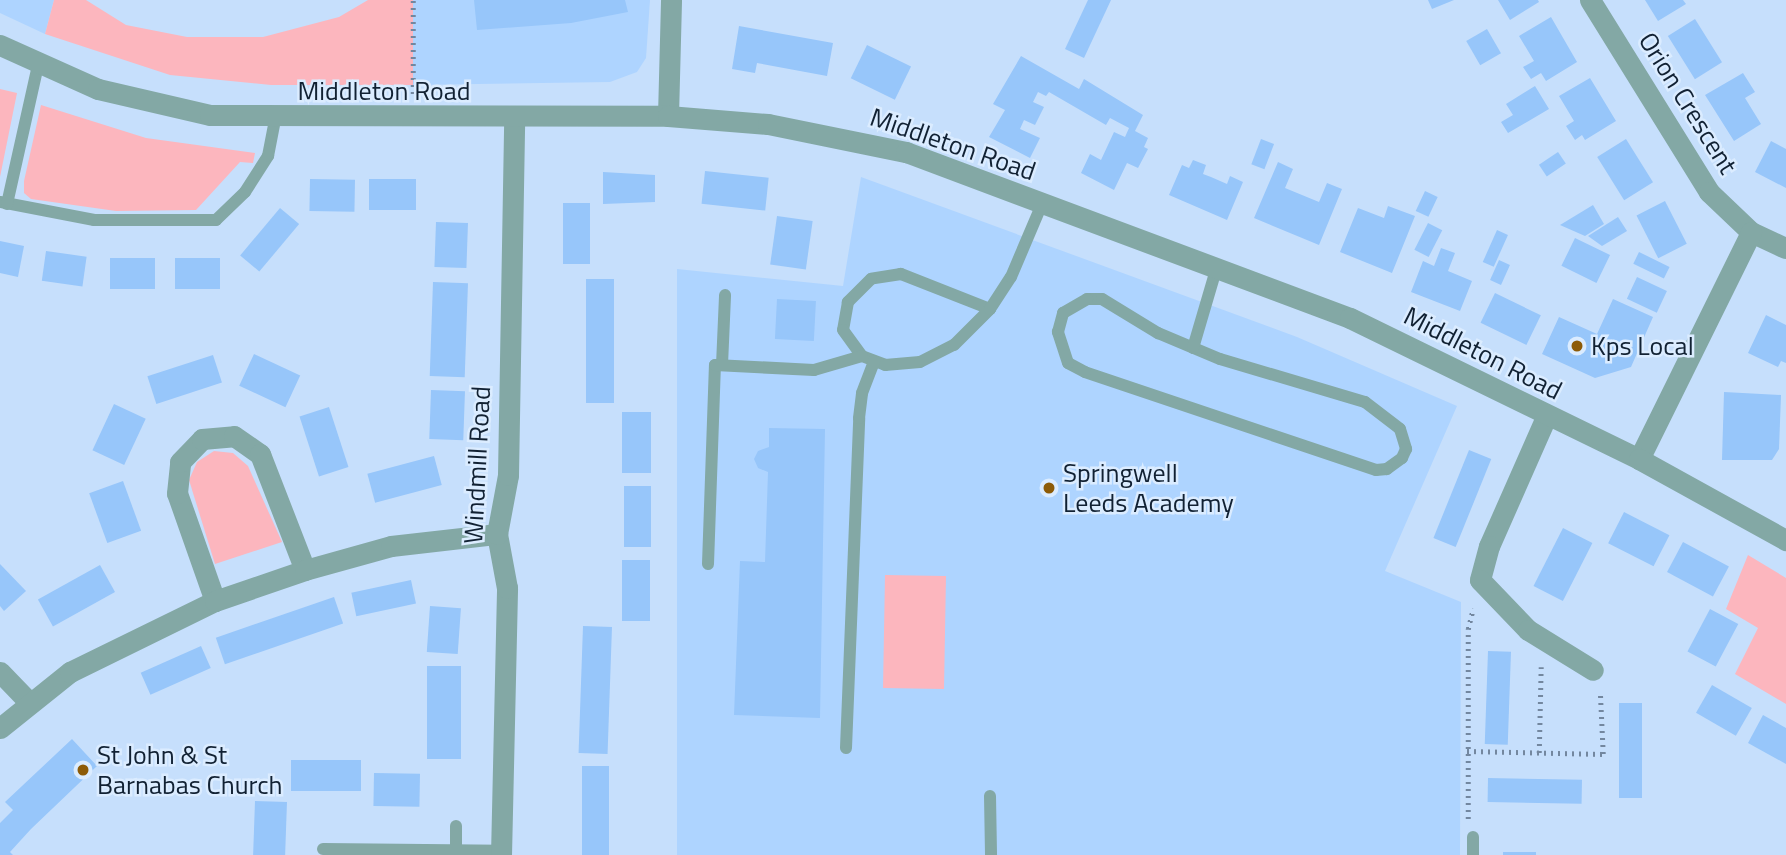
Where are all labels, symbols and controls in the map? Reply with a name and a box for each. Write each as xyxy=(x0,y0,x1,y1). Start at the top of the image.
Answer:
street label: Orion Crescent xyxy=(1632,27,1744,179)
street label: Middleton Road xyxy=(298,75,470,107)
street label: Middleton Road xyxy=(866,101,1040,187)
street label: Middleton Road xyxy=(1399,300,1567,406)
place label: Kps Local xyxy=(1591,330,1694,362)
marker: Kps Local xyxy=(1569,338,1585,354)
street label: Windmill Road xyxy=(457,385,497,545)
place label: Springwell Leeds Academy xyxy=(1063,457,1234,518)
marker: Springwell Leeds Academy xyxy=(1041,480,1057,496)
place label: St John & St Barnabas Church xyxy=(97,739,282,800)
marker: St John & St Barnabas Church xyxy=(75,762,91,778)

